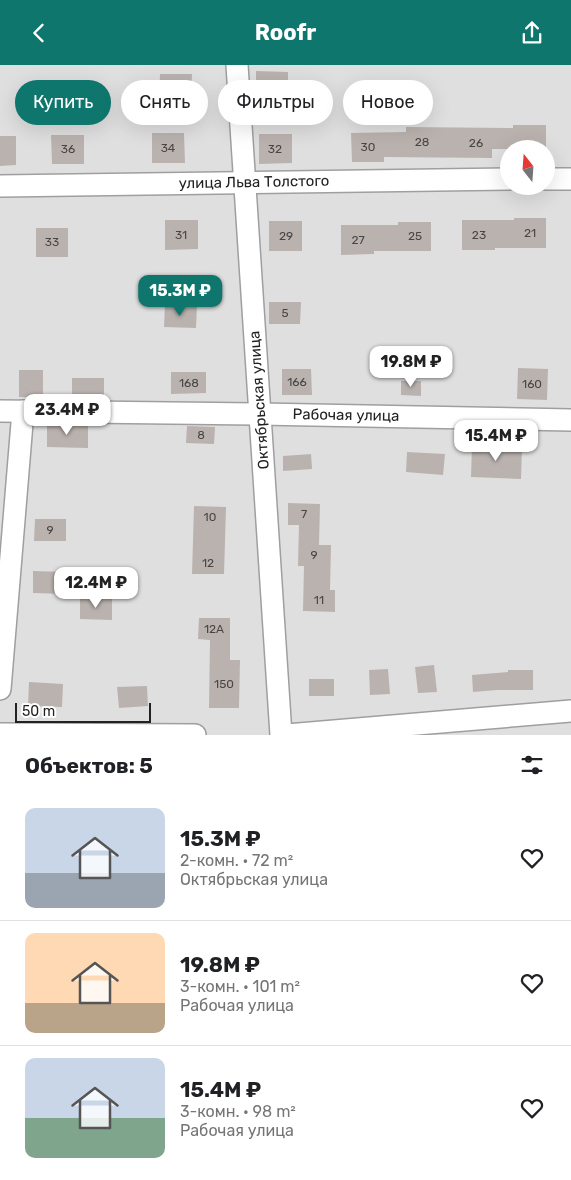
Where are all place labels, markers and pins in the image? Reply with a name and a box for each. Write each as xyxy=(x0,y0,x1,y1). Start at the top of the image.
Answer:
pin: 15.3M ₽ xyxy=(134,275,226,317)
pin: 19.8M ₽ xyxy=(365,345,457,388)
pin: 23.4M ₽ xyxy=(21,393,113,436)
pin: 15.4M ₽ xyxy=(450,419,542,462)
pin: 12.4M ₽ xyxy=(50,567,142,609)

